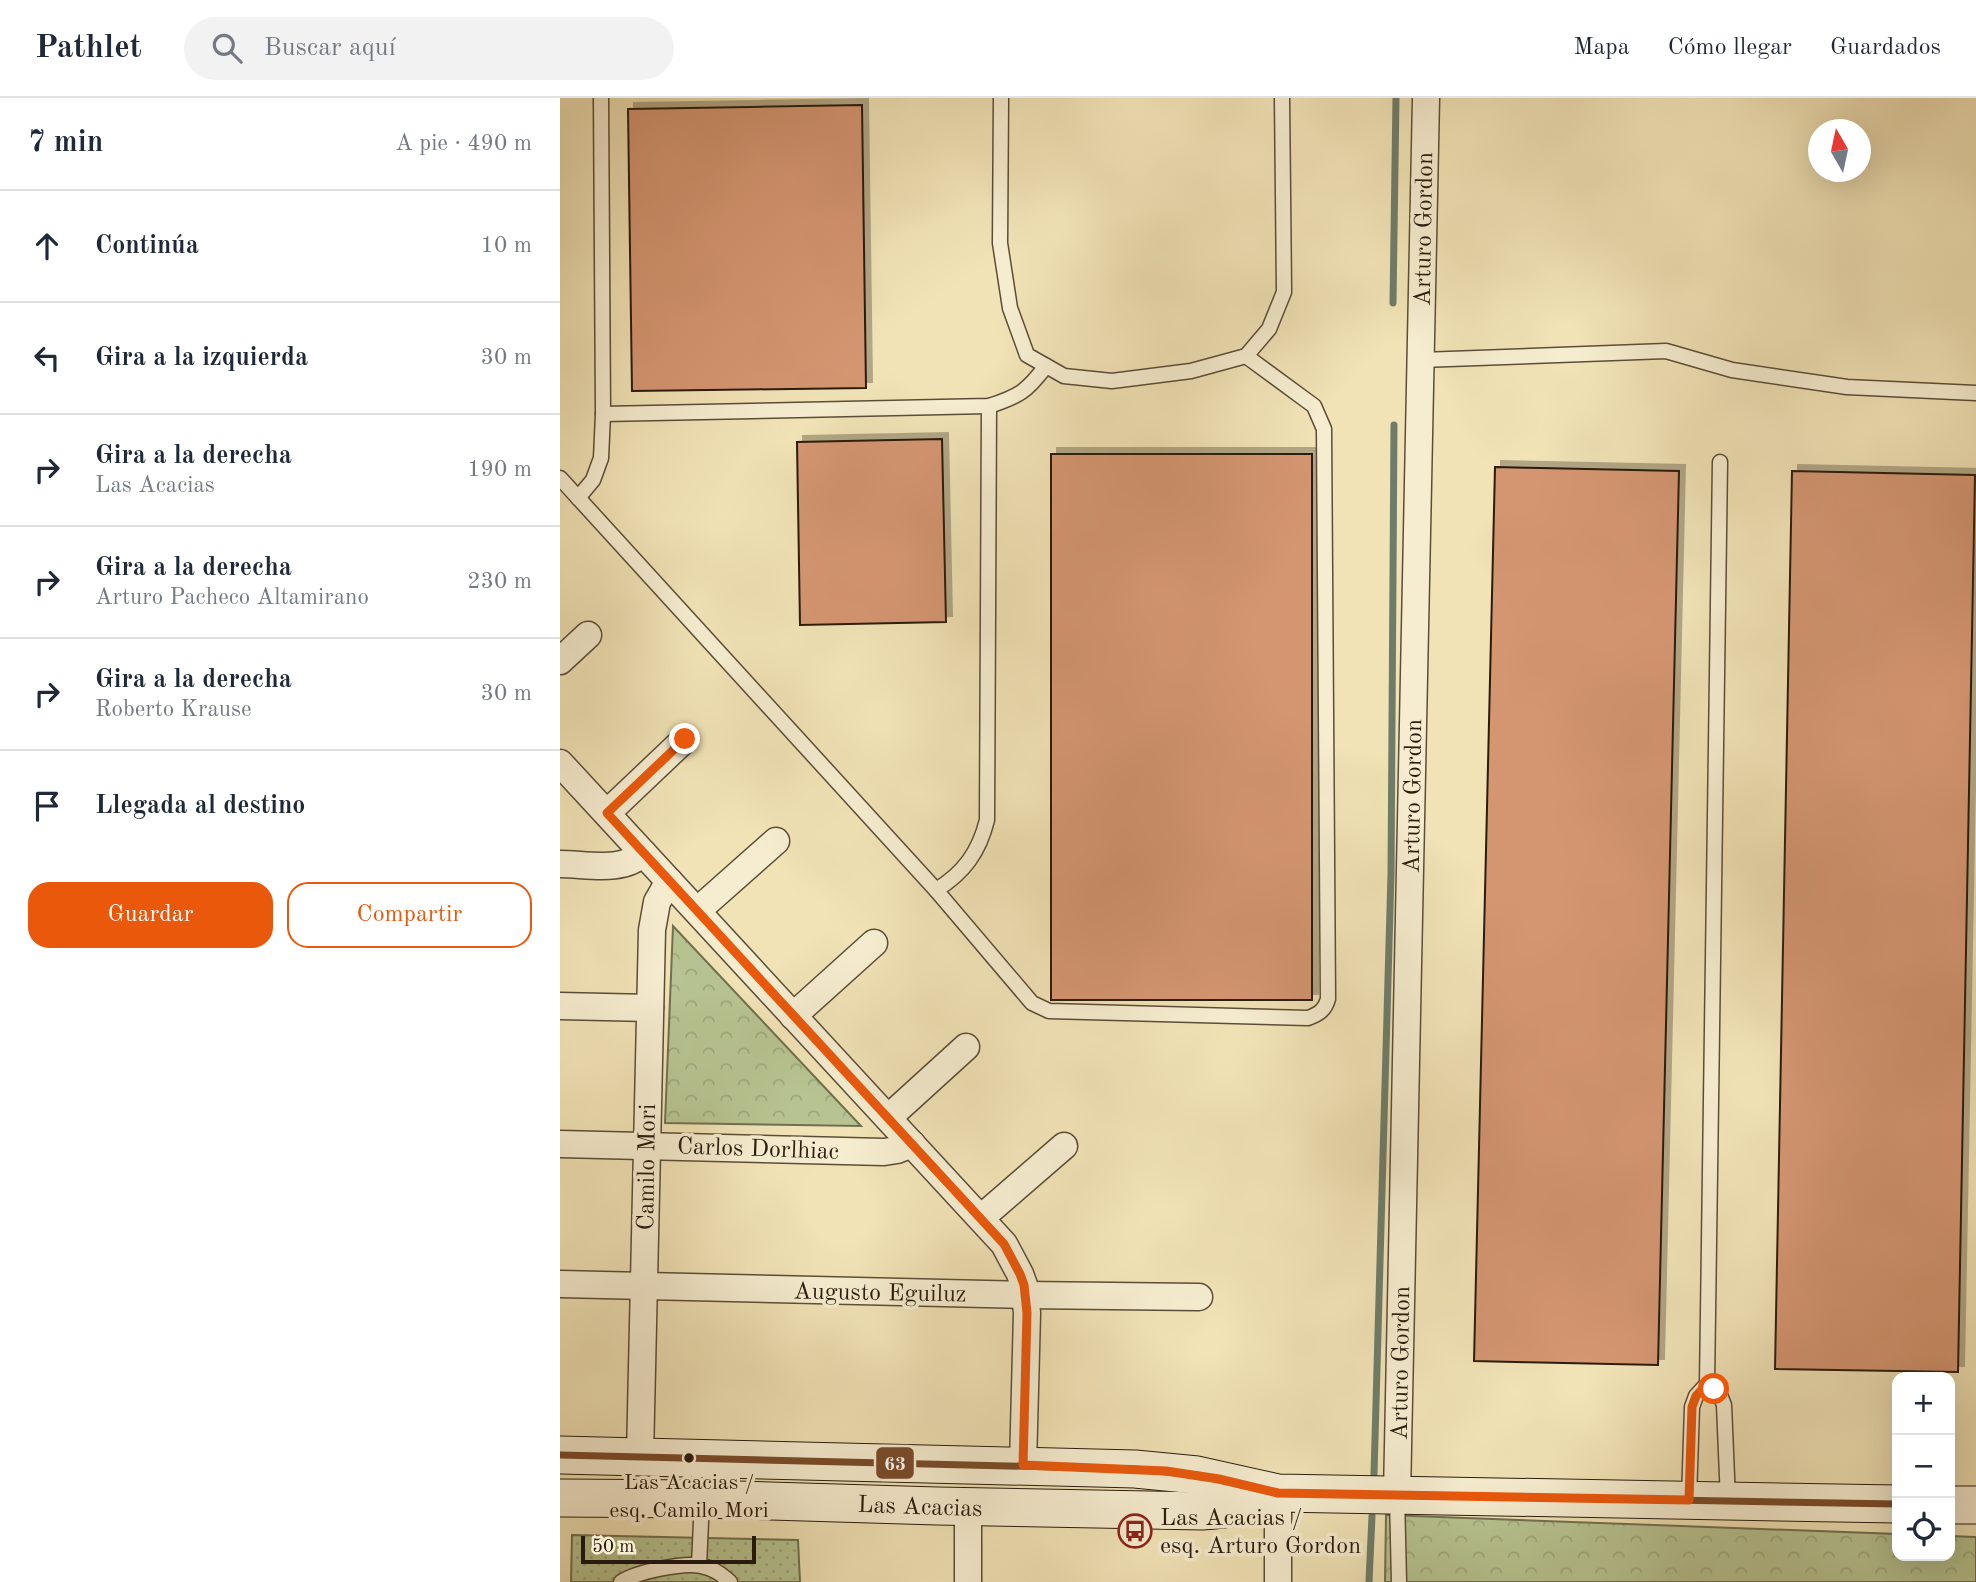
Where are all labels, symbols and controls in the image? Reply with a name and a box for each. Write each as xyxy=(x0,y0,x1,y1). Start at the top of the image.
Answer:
search box xyxy=(184,17,674,80)
icon: search xyxy=(208,29,246,67)
text: Pathlet xyxy=(35,32,142,65)
text: Buscar aquí xyxy=(264,35,396,61)
text: Mapa xyxy=(1573,36,1630,60)
text: Cómo llegar xyxy=(1668,36,1792,60)
text: Guardados xyxy=(1830,36,1941,60)
north arrow xyxy=(1808,119,1871,182)
text: 7 min xyxy=(28,128,103,158)
text: A pie · 490 m xyxy=(395,132,532,155)
street label: Arturo Gordon xyxy=(1412,152,1438,306)
icon: ahead xyxy=(28,227,66,265)
text: Continúa xyxy=(95,233,199,259)
text: 10 m xyxy=(481,234,532,257)
icon: left xyxy=(28,339,66,377)
text: Gira a la izquierda xyxy=(95,345,308,371)
text: 30 m xyxy=(481,346,532,369)
text: Gira a la derecha xyxy=(95,443,292,469)
icon: right xyxy=(28,451,66,489)
text: 190 m xyxy=(467,458,532,481)
text: Las Acacias xyxy=(95,474,215,497)
text: Gira a la derecha xyxy=(95,555,292,581)
icon: right xyxy=(28,563,66,601)
text: 230 m xyxy=(467,570,532,593)
text: Arturo Pacheco Altamirano xyxy=(95,586,369,609)
text: Gira a la derecha xyxy=(95,667,292,693)
icon: right xyxy=(28,675,66,713)
text: 30 m xyxy=(481,682,532,705)
text: Roberto Krause xyxy=(95,698,252,721)
street label: Arturo Gordon xyxy=(1401,719,1427,873)
route end xyxy=(669,723,700,754)
icon: arrive xyxy=(28,787,66,825)
text: Llegada al destino xyxy=(95,793,305,819)
button: Guardar xyxy=(28,882,273,948)
button: Compartir xyxy=(287,882,532,948)
street label: Camilo Mori xyxy=(635,1103,661,1231)
street label: Carlos Dorlhiac xyxy=(677,1135,839,1165)
street label: Augusto Eguiluz xyxy=(793,1280,967,1308)
street label: Arturo Gordon xyxy=(1389,1286,1415,1440)
map controls xyxy=(1892,1372,1955,1561)
button: + xyxy=(1892,1372,1955,1435)
route start xyxy=(1698,1373,1729,1404)
button: − xyxy=(1892,1435,1955,1498)
line badge: 63 xyxy=(875,1446,915,1480)
marker: Las Acacias / esq. Camilo Mori xyxy=(682,1451,696,1465)
text: 63 xyxy=(884,1456,906,1475)
place label: Las Acacias / esq. Camilo Mori xyxy=(609,1472,769,1522)
street label: Las Acacias xyxy=(857,1494,983,1522)
button: locate xyxy=(1892,1498,1955,1561)
place label: Las Acacias / esq. Arturo Gordon xyxy=(1160,1507,1361,1559)
bus stop icon: Las Acacias / esq. Arturo Gordon xyxy=(1116,1512,1154,1550)
scale bar xyxy=(581,1533,756,1565)
text: 50 m xyxy=(592,1538,634,1557)

